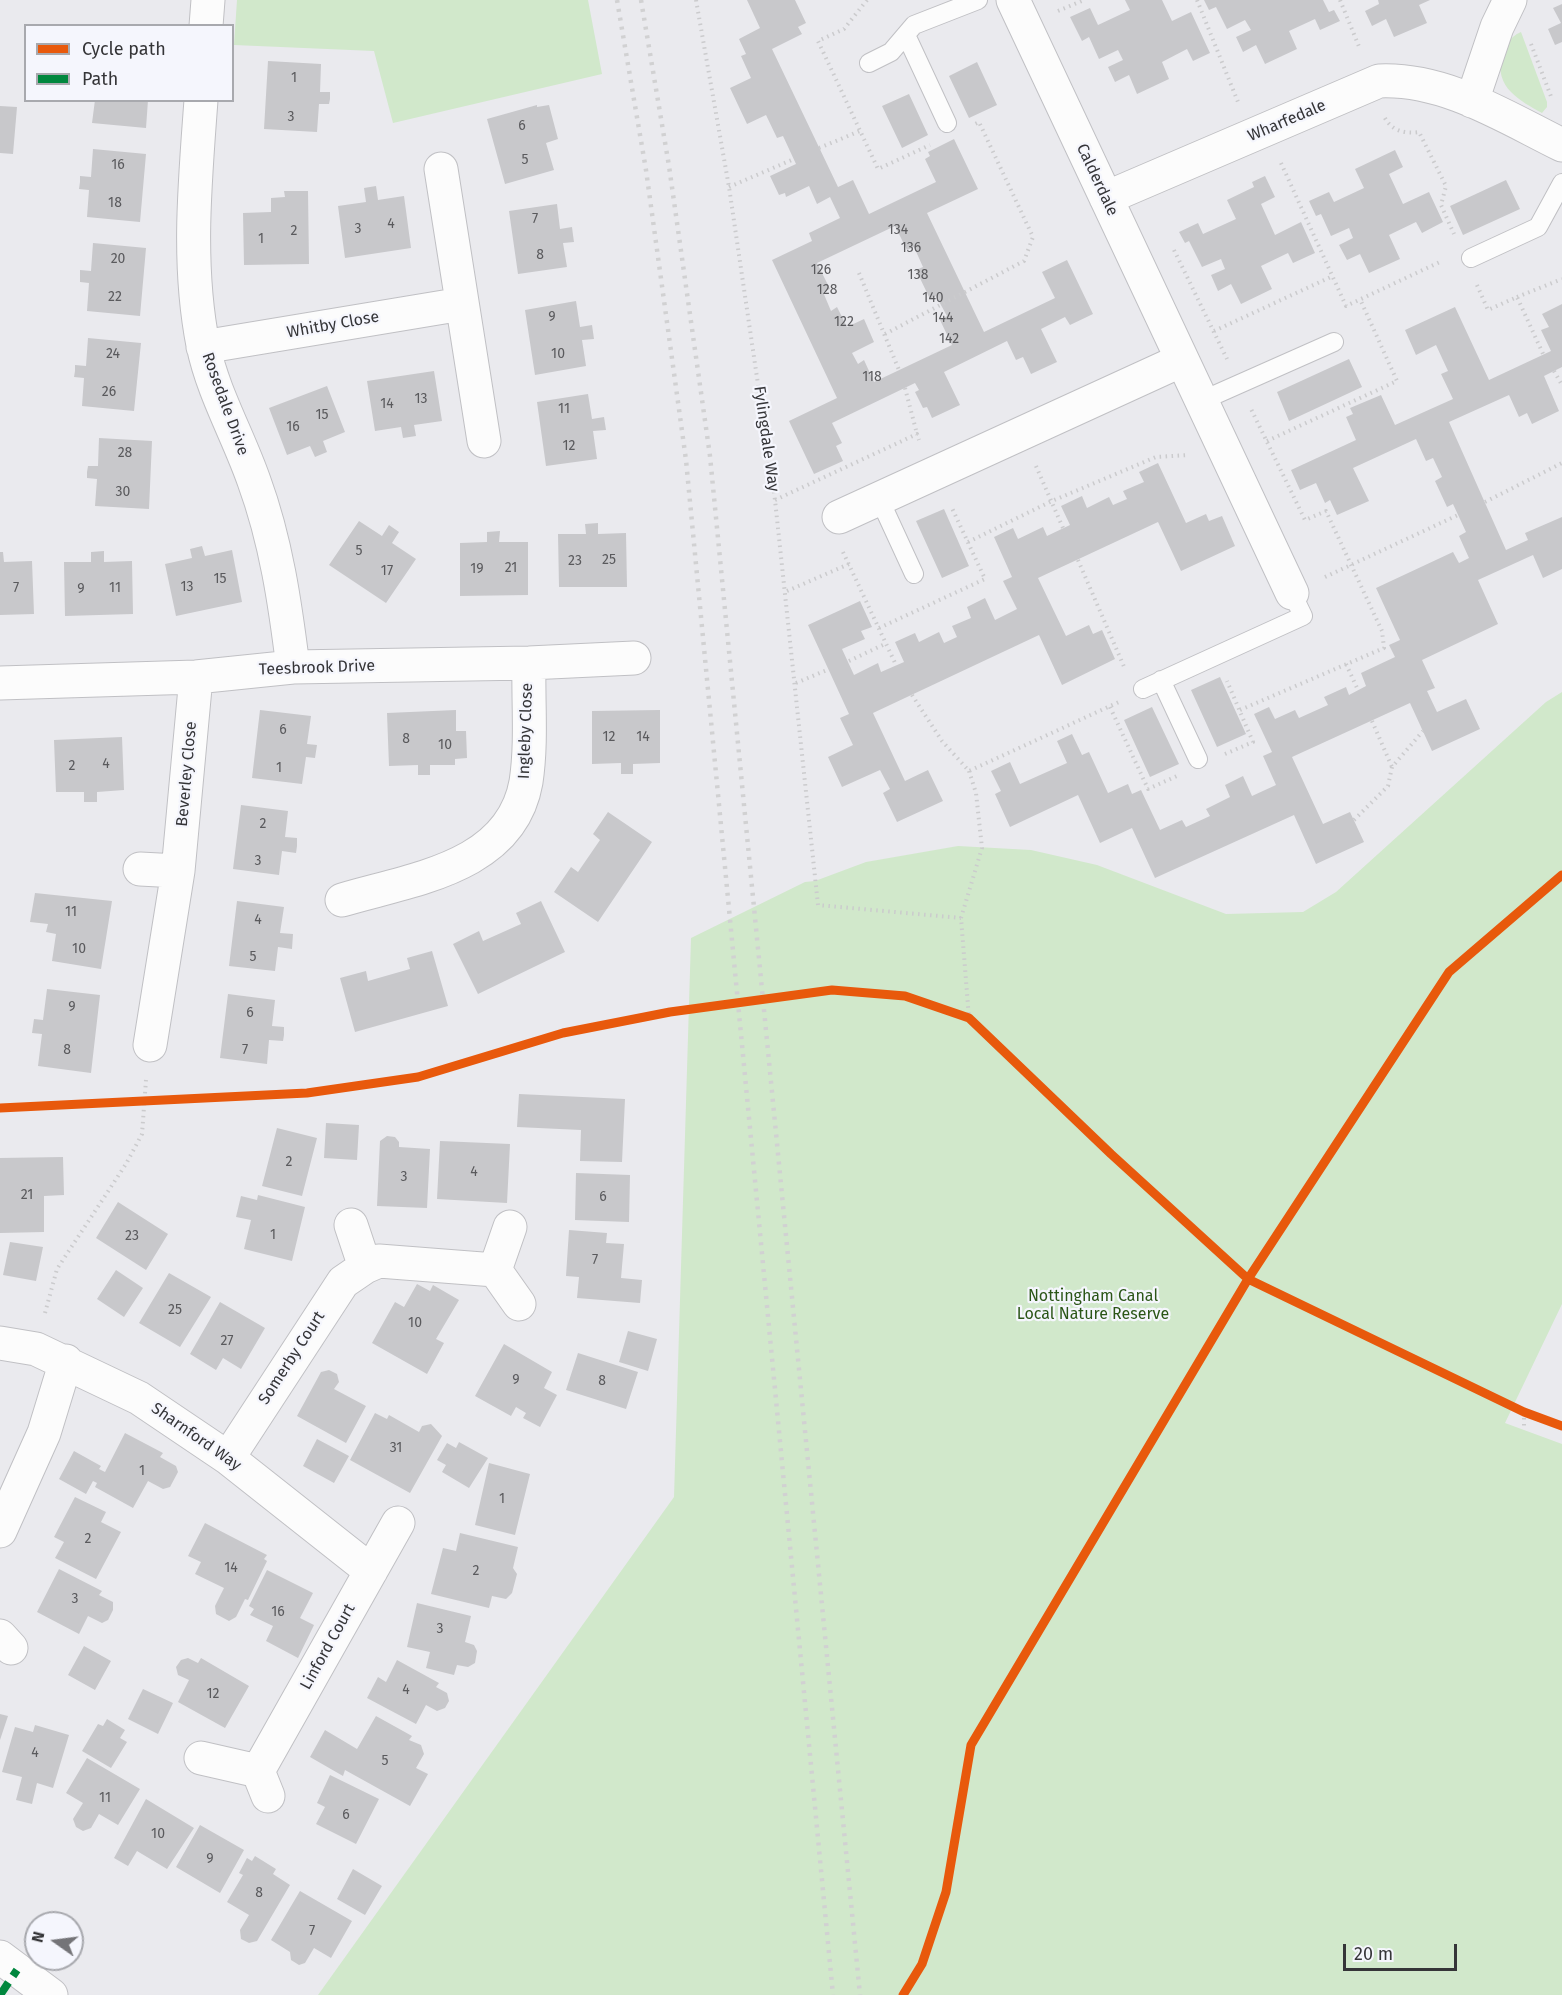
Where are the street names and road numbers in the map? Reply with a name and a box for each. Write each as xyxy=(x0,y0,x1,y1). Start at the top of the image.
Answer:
street label: Wharfedale xyxy=(1245,96,1329,146)
street label: Calderdale xyxy=(1072,141,1122,219)
street label: Whitby Close xyxy=(285,307,381,343)
street label: Rosedale Drive xyxy=(197,350,253,458)
street label: Fylingdale Way xyxy=(749,385,783,493)
street label: Teesbrook Drive xyxy=(259,656,375,680)
street label: Ingleby Close xyxy=(515,683,537,779)
street label: Beverley Close xyxy=(173,721,201,827)
street label: Somerby Court xyxy=(255,1308,329,1408)
street label: Sharnford Way xyxy=(147,1399,245,1475)
street label: Linford Court xyxy=(297,1601,359,1693)

